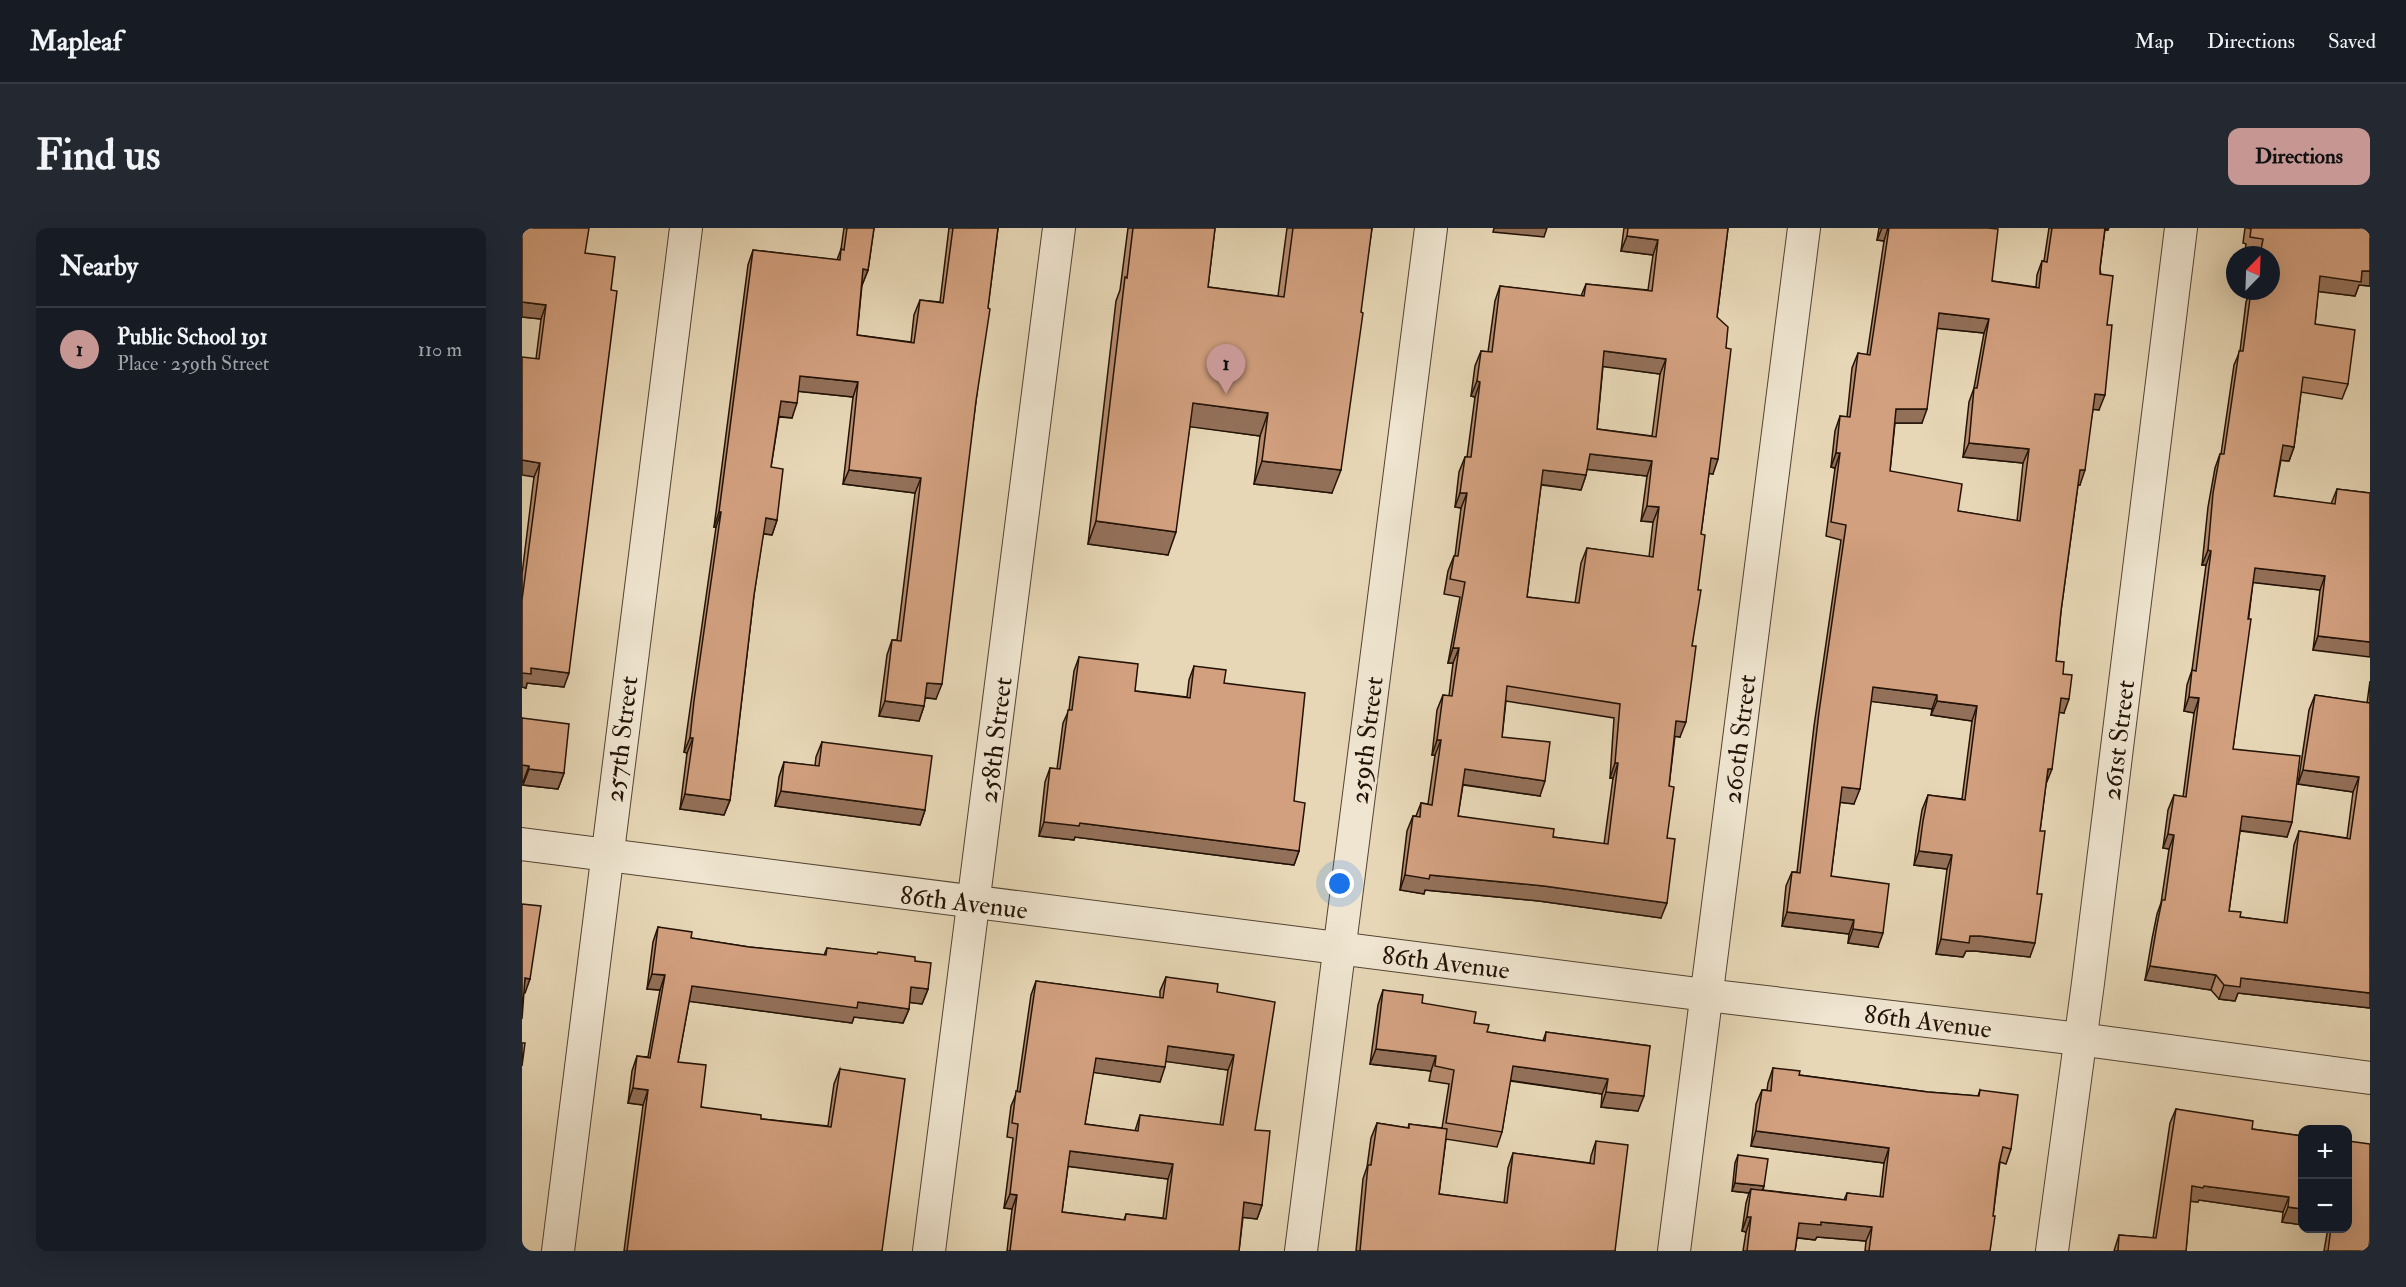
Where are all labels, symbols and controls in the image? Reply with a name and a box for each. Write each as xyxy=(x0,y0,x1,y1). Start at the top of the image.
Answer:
text: Mapleaf xyxy=(30,24,122,59)
text: Map xyxy=(2134,28,2174,55)
text: Directions xyxy=(2207,28,2295,55)
text: Saved xyxy=(2328,28,2376,55)
button: Directions xyxy=(2228,128,2370,185)
text: Find us xyxy=(36,130,160,182)
north arrow xyxy=(2226,246,2280,300)
text: Nearby xyxy=(60,251,138,283)
text: Public School 191 xyxy=(117,323,268,351)
text: 1 xyxy=(76,337,83,362)
text: 110 m xyxy=(418,337,462,362)
pin: 1 xyxy=(1206,344,1246,394)
text: Place · 259th Street xyxy=(117,351,269,376)
street label: 260th Street xyxy=(1716,673,1764,805)
street label: 257th Street xyxy=(598,674,646,804)
street label: 258th Street xyxy=(972,675,1020,805)
street label: 259th Street xyxy=(1343,675,1391,806)
street label: 261st Street xyxy=(2096,678,2142,802)
your location xyxy=(1325,869,1354,898)
street label: 86th Avenue xyxy=(898,879,1030,927)
street label: 86th Avenue xyxy=(1380,939,1512,987)
street label: 86th Avenue xyxy=(1862,998,1994,1046)
map controls xyxy=(2298,1125,2352,1233)
button: + xyxy=(2298,1125,2352,1179)
button: − xyxy=(2298,1179,2352,1233)

